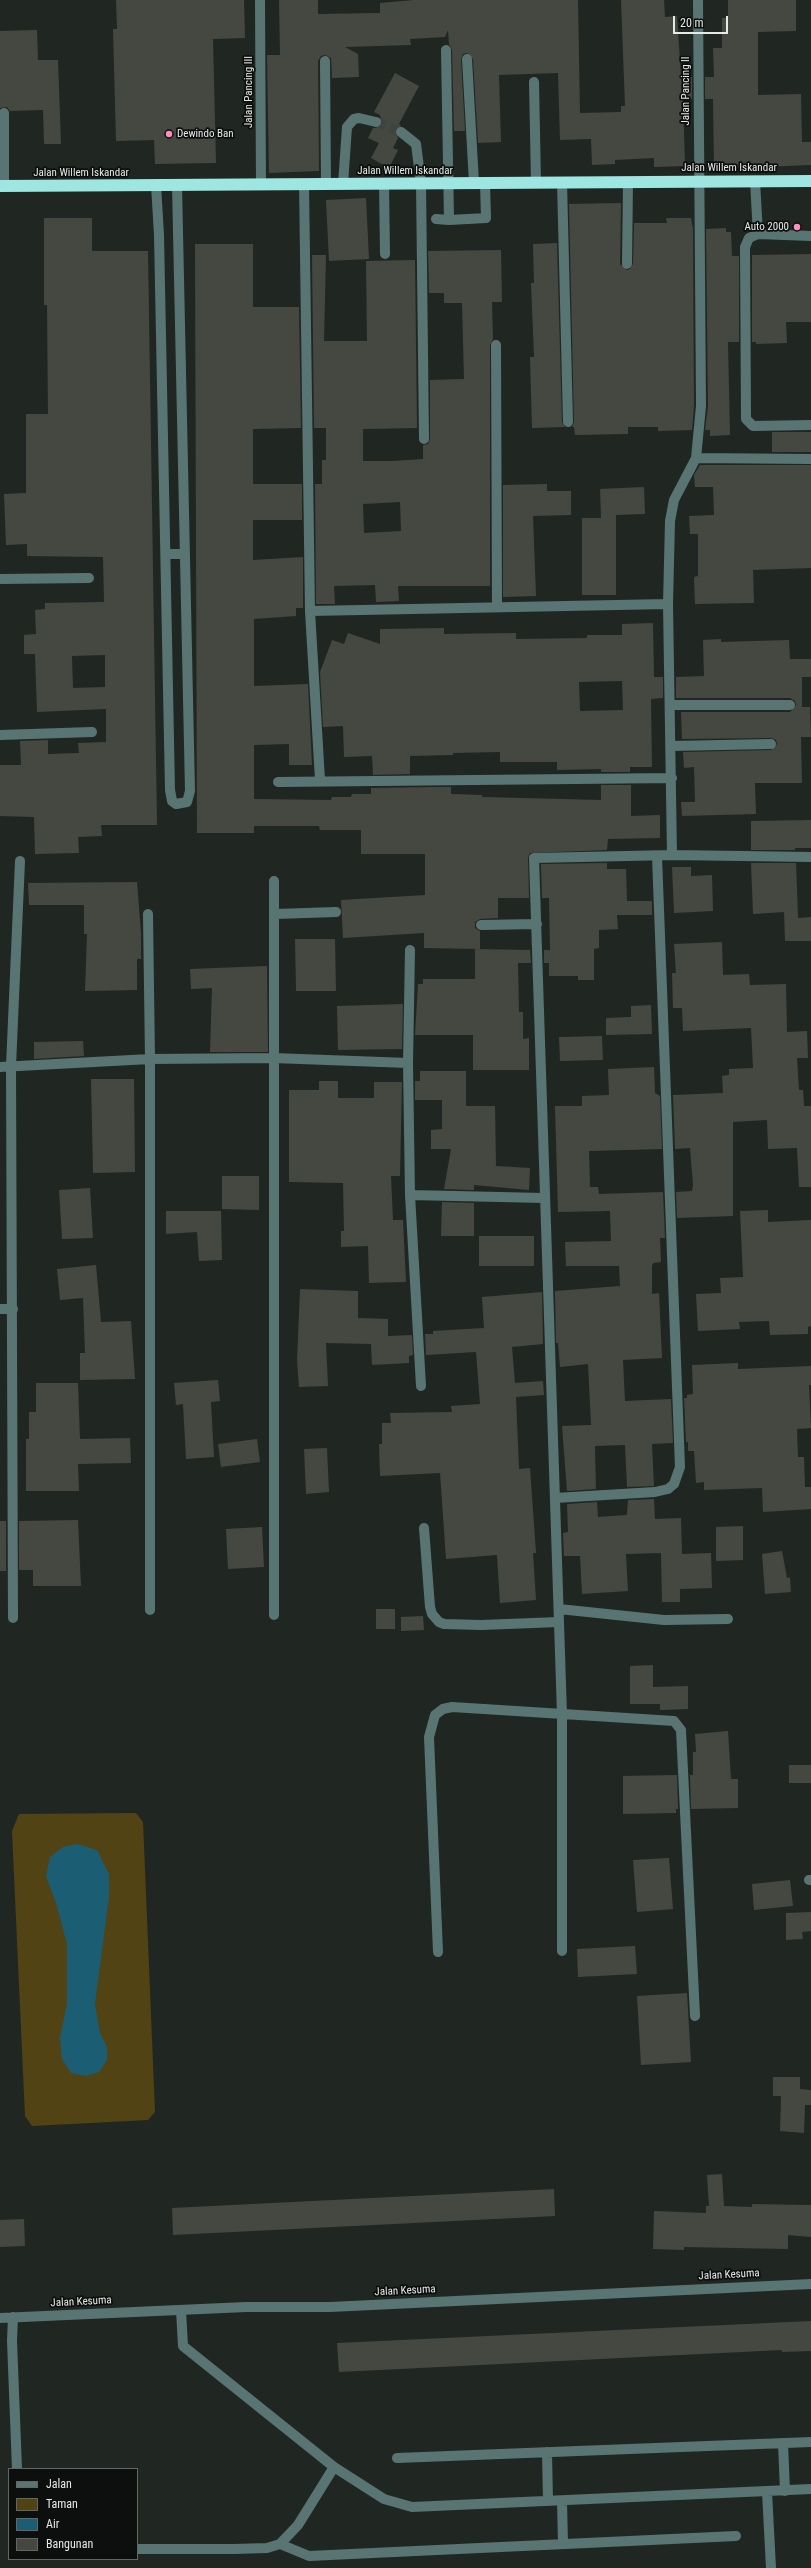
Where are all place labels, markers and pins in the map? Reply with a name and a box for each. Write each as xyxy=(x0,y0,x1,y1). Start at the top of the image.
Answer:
place label: Dewindo Ban xyxy=(177,127,234,141)
marker: Dewindo Ban xyxy=(164,129,174,139)
place label: Auto 2000 xyxy=(744,220,789,234)
marker: Auto 2000 xyxy=(792,222,802,232)

